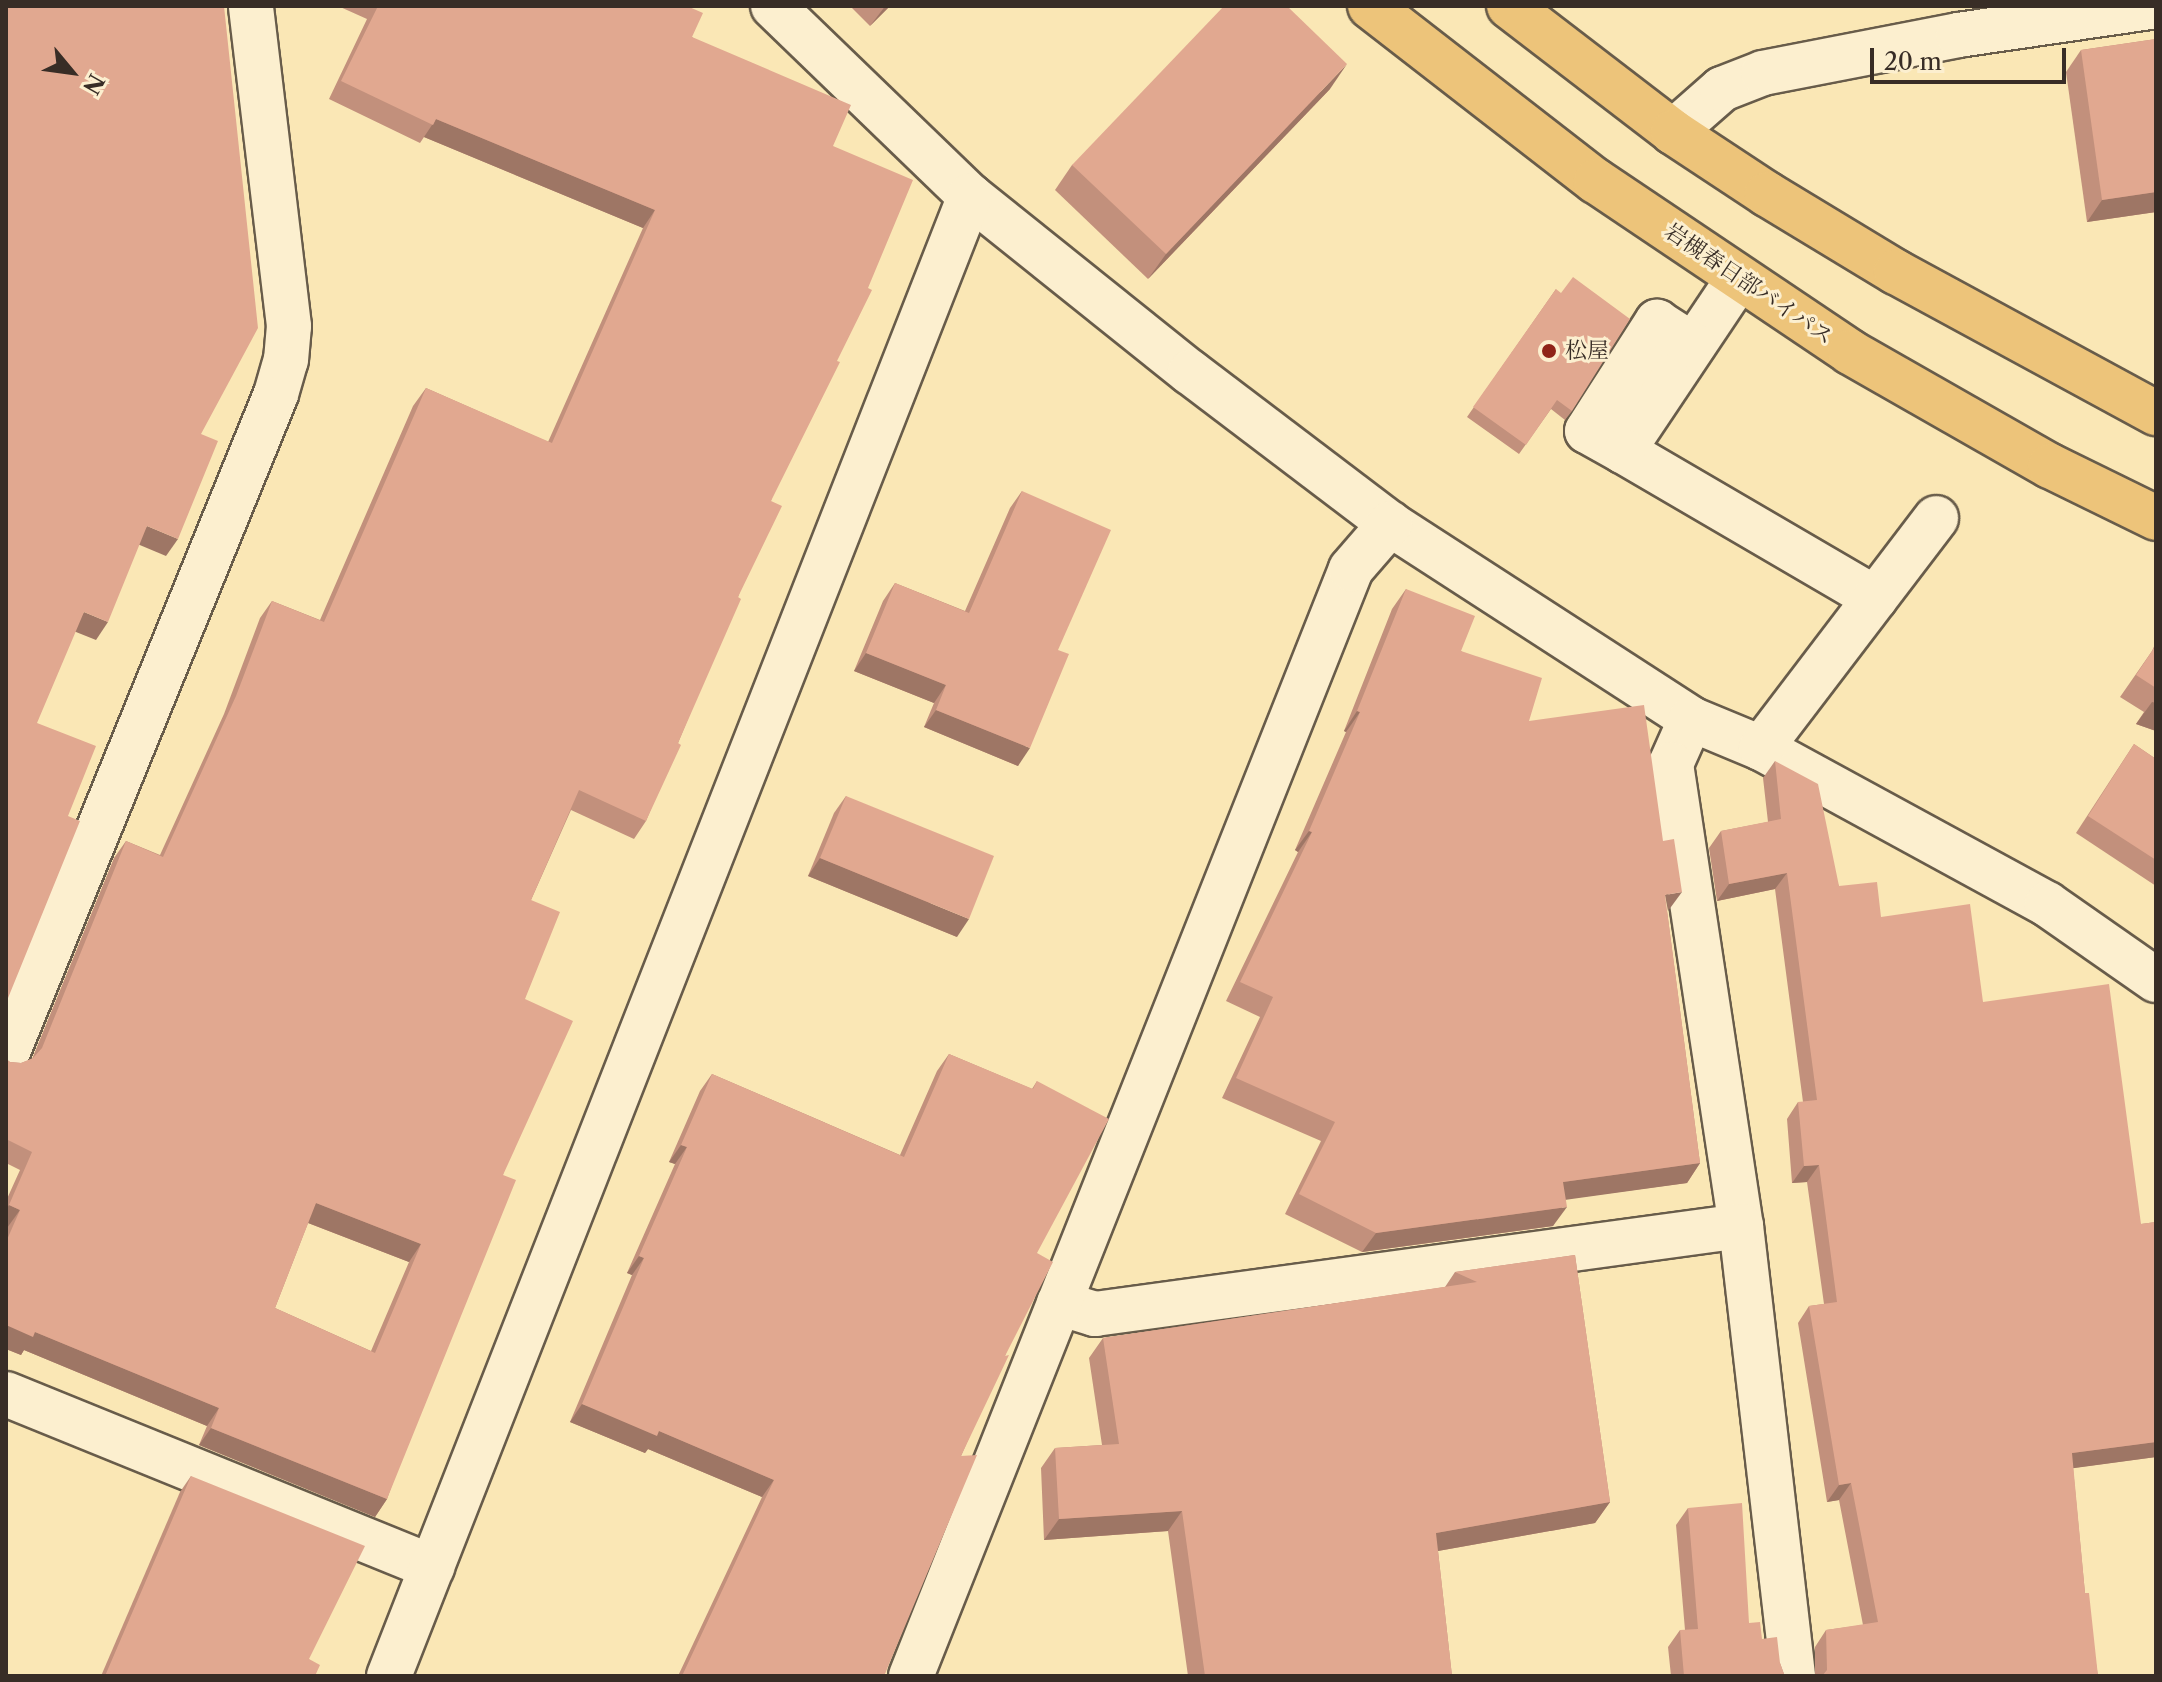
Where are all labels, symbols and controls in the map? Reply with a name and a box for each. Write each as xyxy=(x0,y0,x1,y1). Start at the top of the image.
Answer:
north arrow xyxy=(32,32,112,112)
scale bar xyxy=(1874,32,2070,82)
text: 20 m xyxy=(1884,47,1942,76)
text: N xyxy=(77,69,110,99)
street label: 岩槻春日部バイパス xyxy=(1660,218,1838,350)
place label: 松屋 xyxy=(1565,338,1609,364)
marker: 松屋 xyxy=(1540,342,1558,360)

